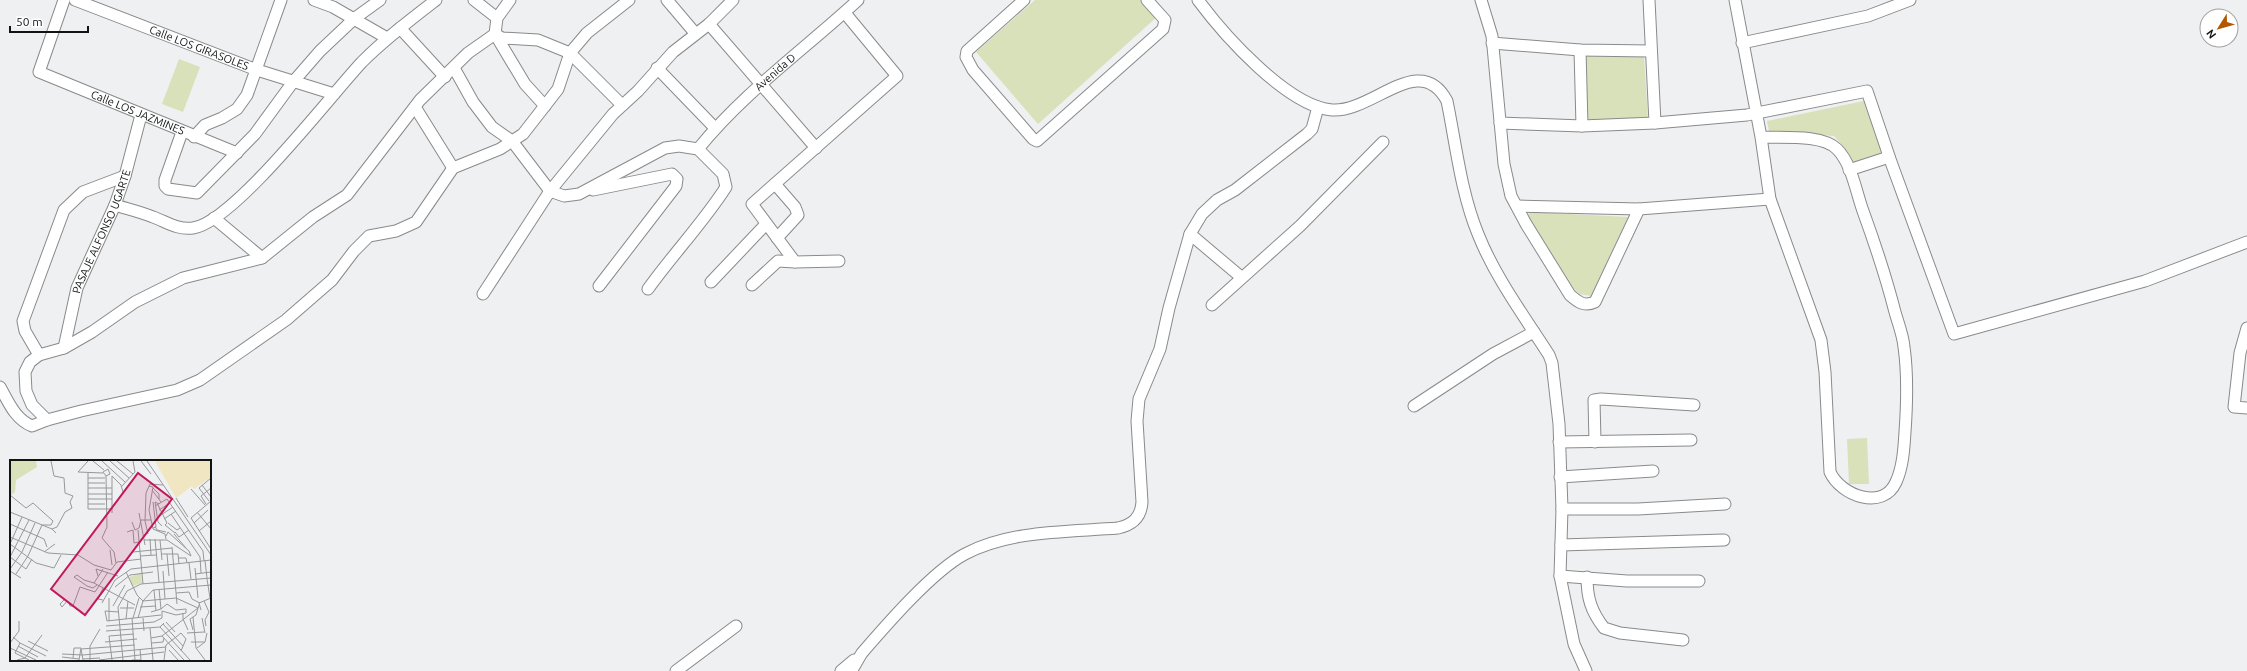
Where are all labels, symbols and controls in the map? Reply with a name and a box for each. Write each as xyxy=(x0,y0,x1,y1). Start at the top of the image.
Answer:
scale bar xyxy=(10,8,88,34)
north arrow xyxy=(2199,8,2239,48)
text: 50 m xyxy=(16,15,43,28)
street label: Calle LOS GIRASOLES xyxy=(148,23,251,72)
text: N xyxy=(2204,27,2218,41)
street label: Avenida D xyxy=(752,51,798,93)
street label: Calle LOS JAZMINES xyxy=(89,88,187,137)
street label: PASAJE ALFONSO UGARTE xyxy=(70,168,132,294)
inset map xyxy=(10,460,211,661)

